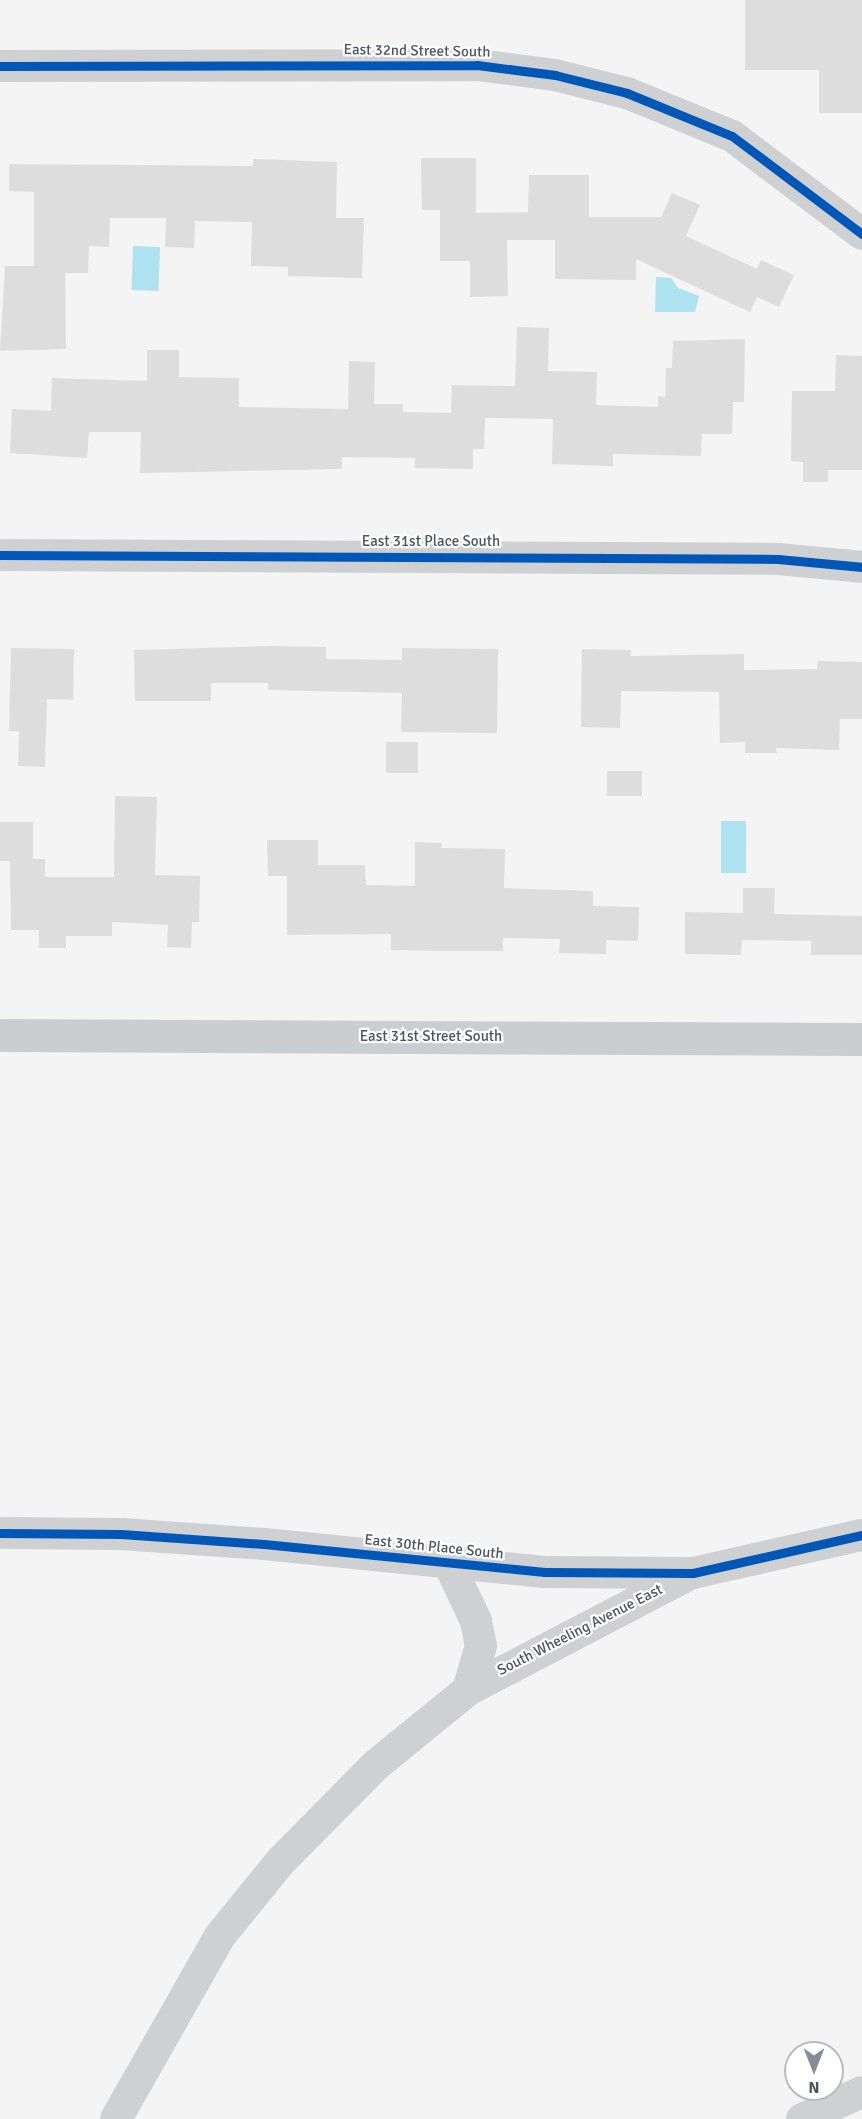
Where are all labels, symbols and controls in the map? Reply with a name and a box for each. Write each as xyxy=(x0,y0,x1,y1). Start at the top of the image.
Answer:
street label: East 32nd Street South xyxy=(343,41,491,61)
street label: East 31st Place South xyxy=(362,533,500,551)
street label: East 31st Street South xyxy=(360,1028,502,1046)
street label: East 30th Place South xyxy=(363,1531,505,1563)
street label: South Wheeling Avenue East xyxy=(494,1580,666,1680)
north arrow xyxy=(784,2041,844,2101)
text: N xyxy=(808,2077,820,2097)

